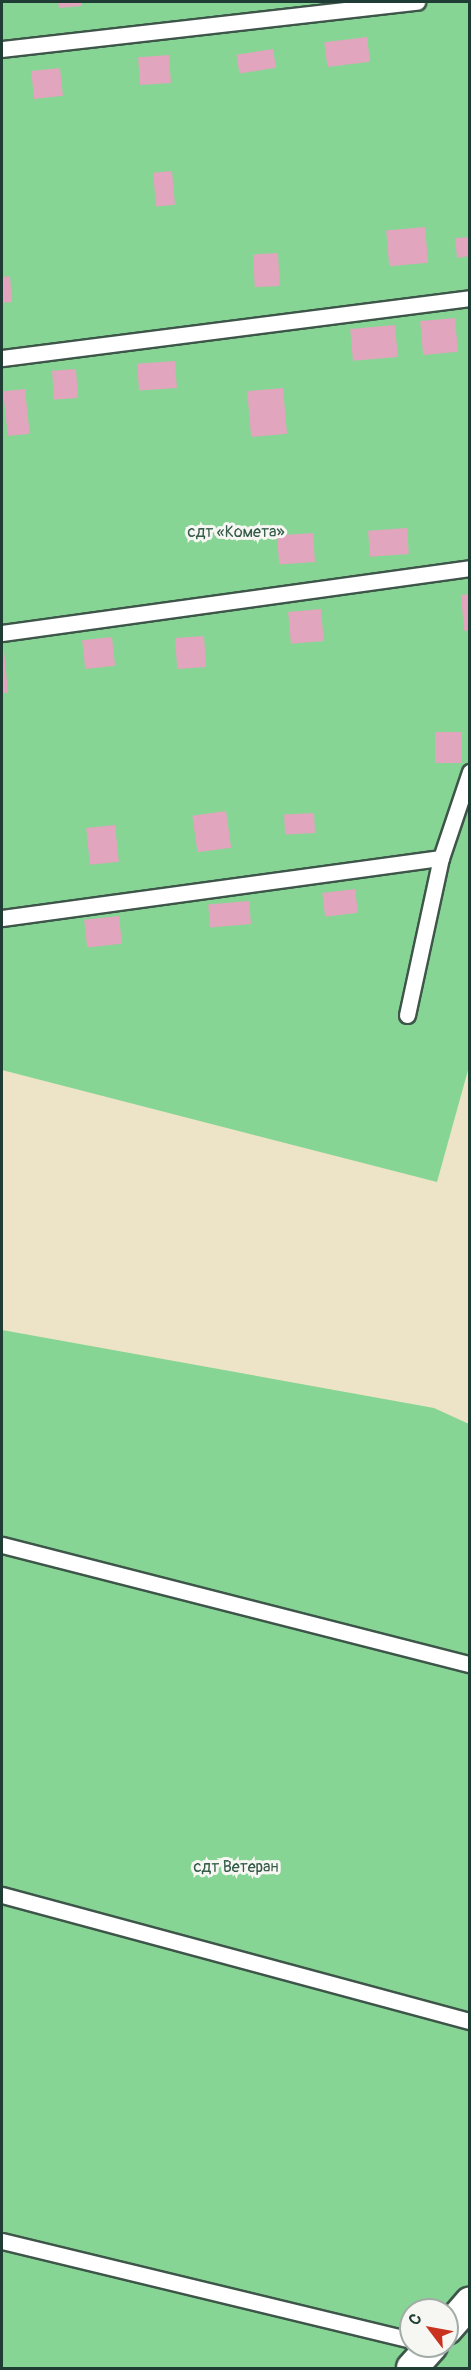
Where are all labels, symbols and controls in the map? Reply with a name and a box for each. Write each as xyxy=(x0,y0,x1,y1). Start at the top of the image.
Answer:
park label: сдт «Комета» xyxy=(188,522,284,542)
park label: сдт Ветеран xyxy=(193,1857,279,1877)
north arrow xyxy=(399,2298,459,2358)
text: С xyxy=(404,2310,427,2329)

